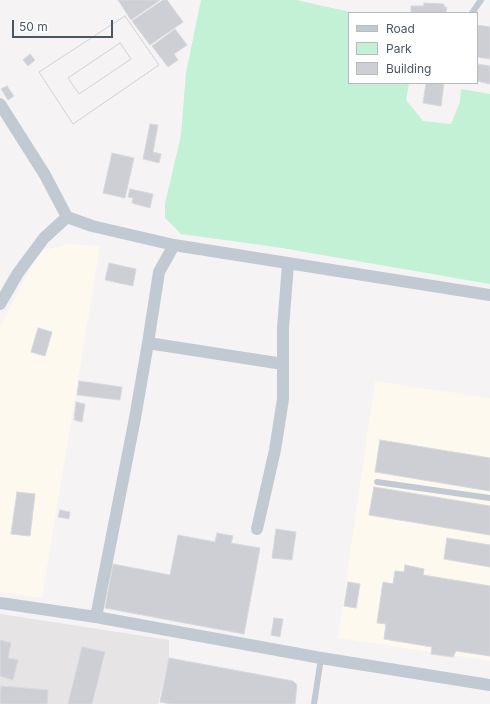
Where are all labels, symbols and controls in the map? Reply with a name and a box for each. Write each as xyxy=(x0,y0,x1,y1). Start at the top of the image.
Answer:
scale bar xyxy=(14,12,115,38)
legend xyxy=(348,12,478,84)
text: 50 m xyxy=(19,19,48,34)
text: Road xyxy=(386,21,415,36)
text: Park xyxy=(386,41,412,56)
text: Building xyxy=(386,61,431,76)

